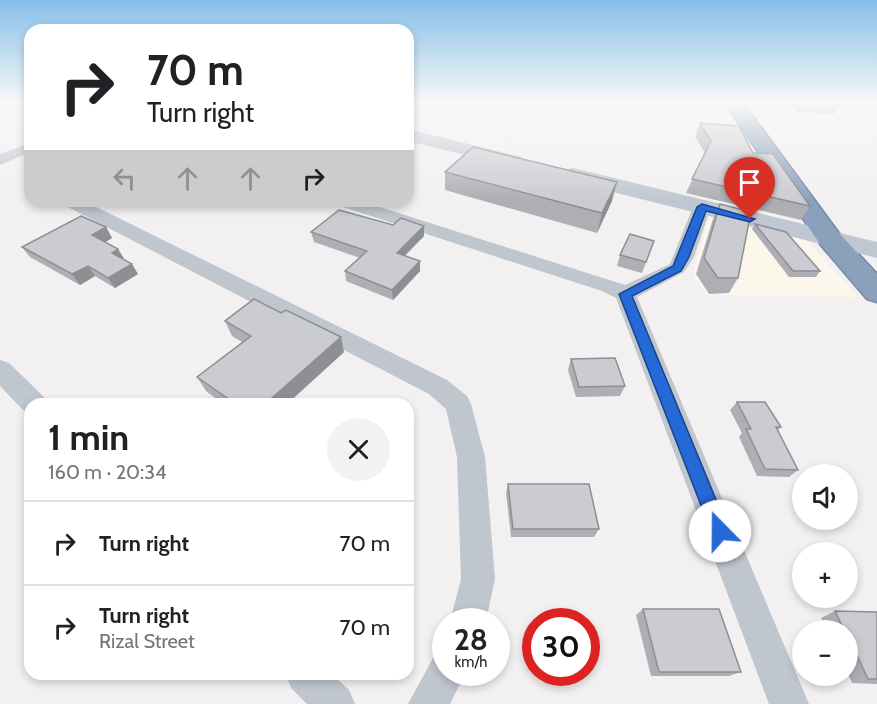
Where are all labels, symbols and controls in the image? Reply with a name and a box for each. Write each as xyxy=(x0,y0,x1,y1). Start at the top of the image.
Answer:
text: 70 m xyxy=(147,44,244,96)
icon: right xyxy=(48,48,126,126)
text: Turn right xyxy=(147,96,254,129)
pin xyxy=(724,157,775,219)
icon: left xyxy=(108,162,141,195)
icon: ahead xyxy=(171,162,204,195)
icon: ahead xyxy=(234,162,267,195)
icon: right xyxy=(297,162,330,195)
icon: arrive xyxy=(733,166,766,199)
text: 1 min xyxy=(48,415,129,459)
button: close xyxy=(327,418,390,481)
text: 160 m · 20:34 xyxy=(48,460,167,484)
map controls xyxy=(792,464,858,686)
button: sound xyxy=(792,464,858,530)
position arrow xyxy=(688,499,752,563)
icon: right xyxy=(48,527,81,560)
text: Turn right xyxy=(99,530,189,557)
text: 70 m xyxy=(340,530,390,557)
button: + xyxy=(792,542,858,608)
text: Turn right xyxy=(99,602,189,629)
speed limit sign: 30 xyxy=(522,608,600,686)
icon: right xyxy=(48,611,81,644)
text: 70 m xyxy=(340,614,390,641)
button: − xyxy=(792,620,858,686)
text: 28 xyxy=(454,621,488,658)
text: Rizal Street xyxy=(99,629,195,653)
text: km/h xyxy=(455,653,487,671)

